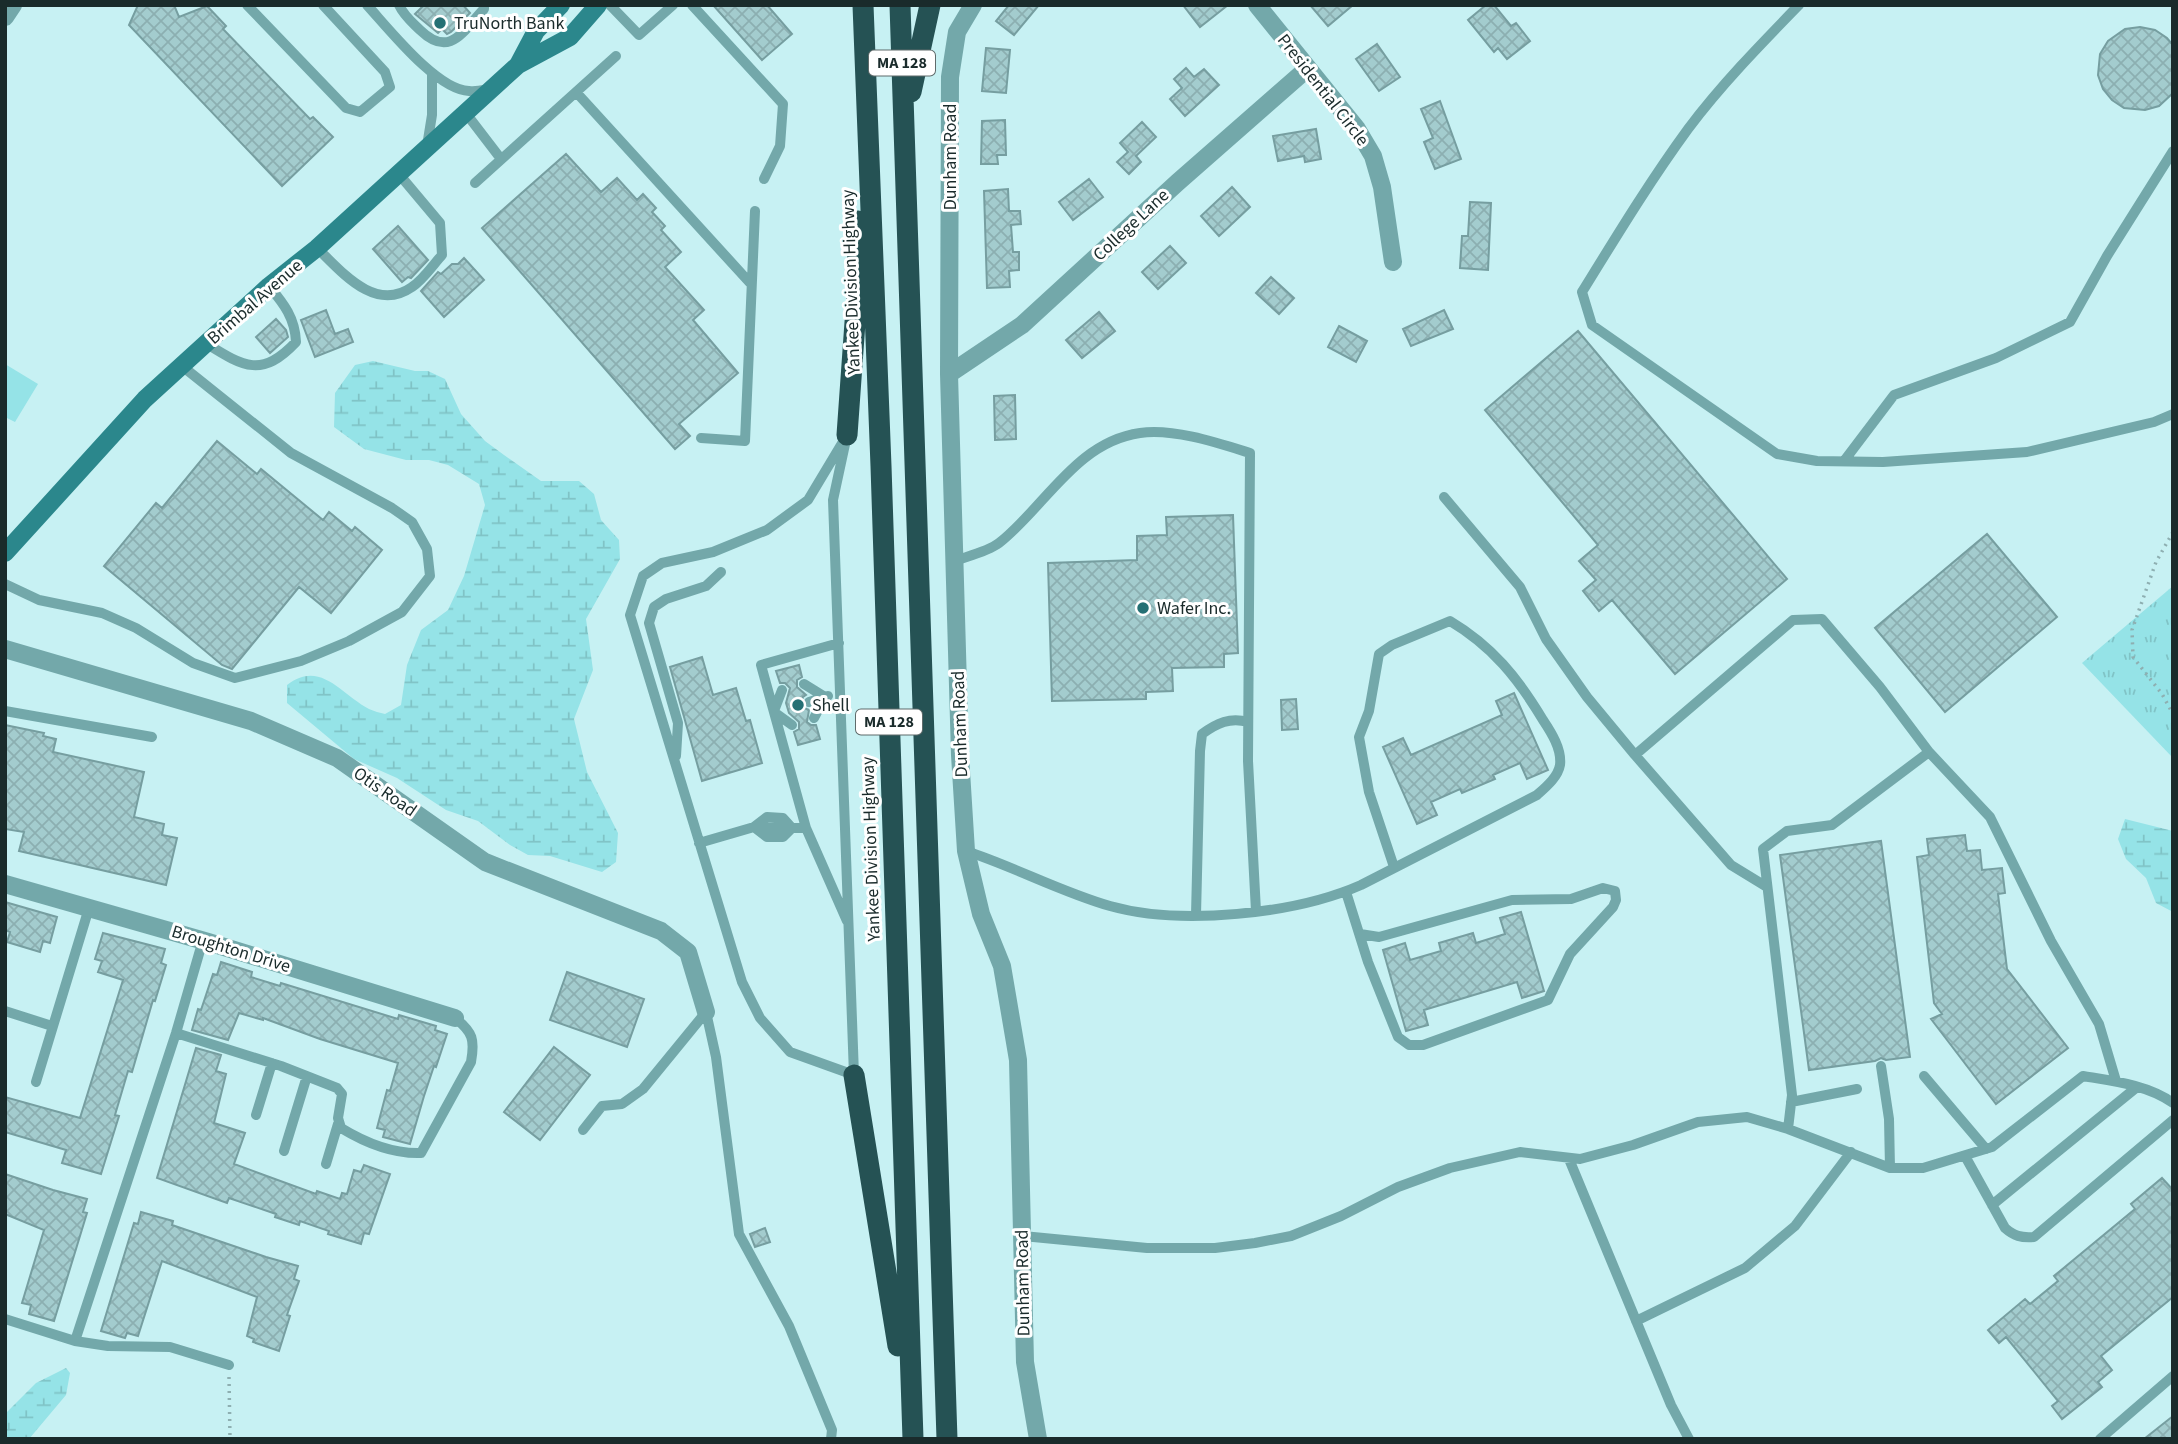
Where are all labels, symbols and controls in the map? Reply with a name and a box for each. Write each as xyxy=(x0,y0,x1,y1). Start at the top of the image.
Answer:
place label: TruNorth Bank xyxy=(454,11,564,36)
marker: TruNorth Bank xyxy=(432,15,448,31)
street label: Presidential Circle xyxy=(1271,29,1375,151)
road number: MA 128 xyxy=(869,50,935,76)
street label: Dunham Road xyxy=(938,104,963,210)
street label: College Lane xyxy=(1087,183,1175,267)
street label: Yankee Division Highway xyxy=(835,188,867,376)
street label: Brimbal Avenue xyxy=(202,254,308,350)
place label: Wafer Inc. xyxy=(1157,596,1231,621)
marker: Wafer Inc. xyxy=(1135,600,1151,616)
street label: Dunham Road xyxy=(946,670,974,778)
place label: Shell xyxy=(812,693,850,718)
marker: Shell xyxy=(790,697,806,713)
road number: MA 128 xyxy=(856,709,922,734)
street label: Yankee Division Highway xyxy=(855,755,887,943)
street label: Otis Road xyxy=(348,761,422,823)
street label: Broughton Drive xyxy=(168,919,294,979)
street label: Dunham Road xyxy=(1010,1229,1036,1337)

